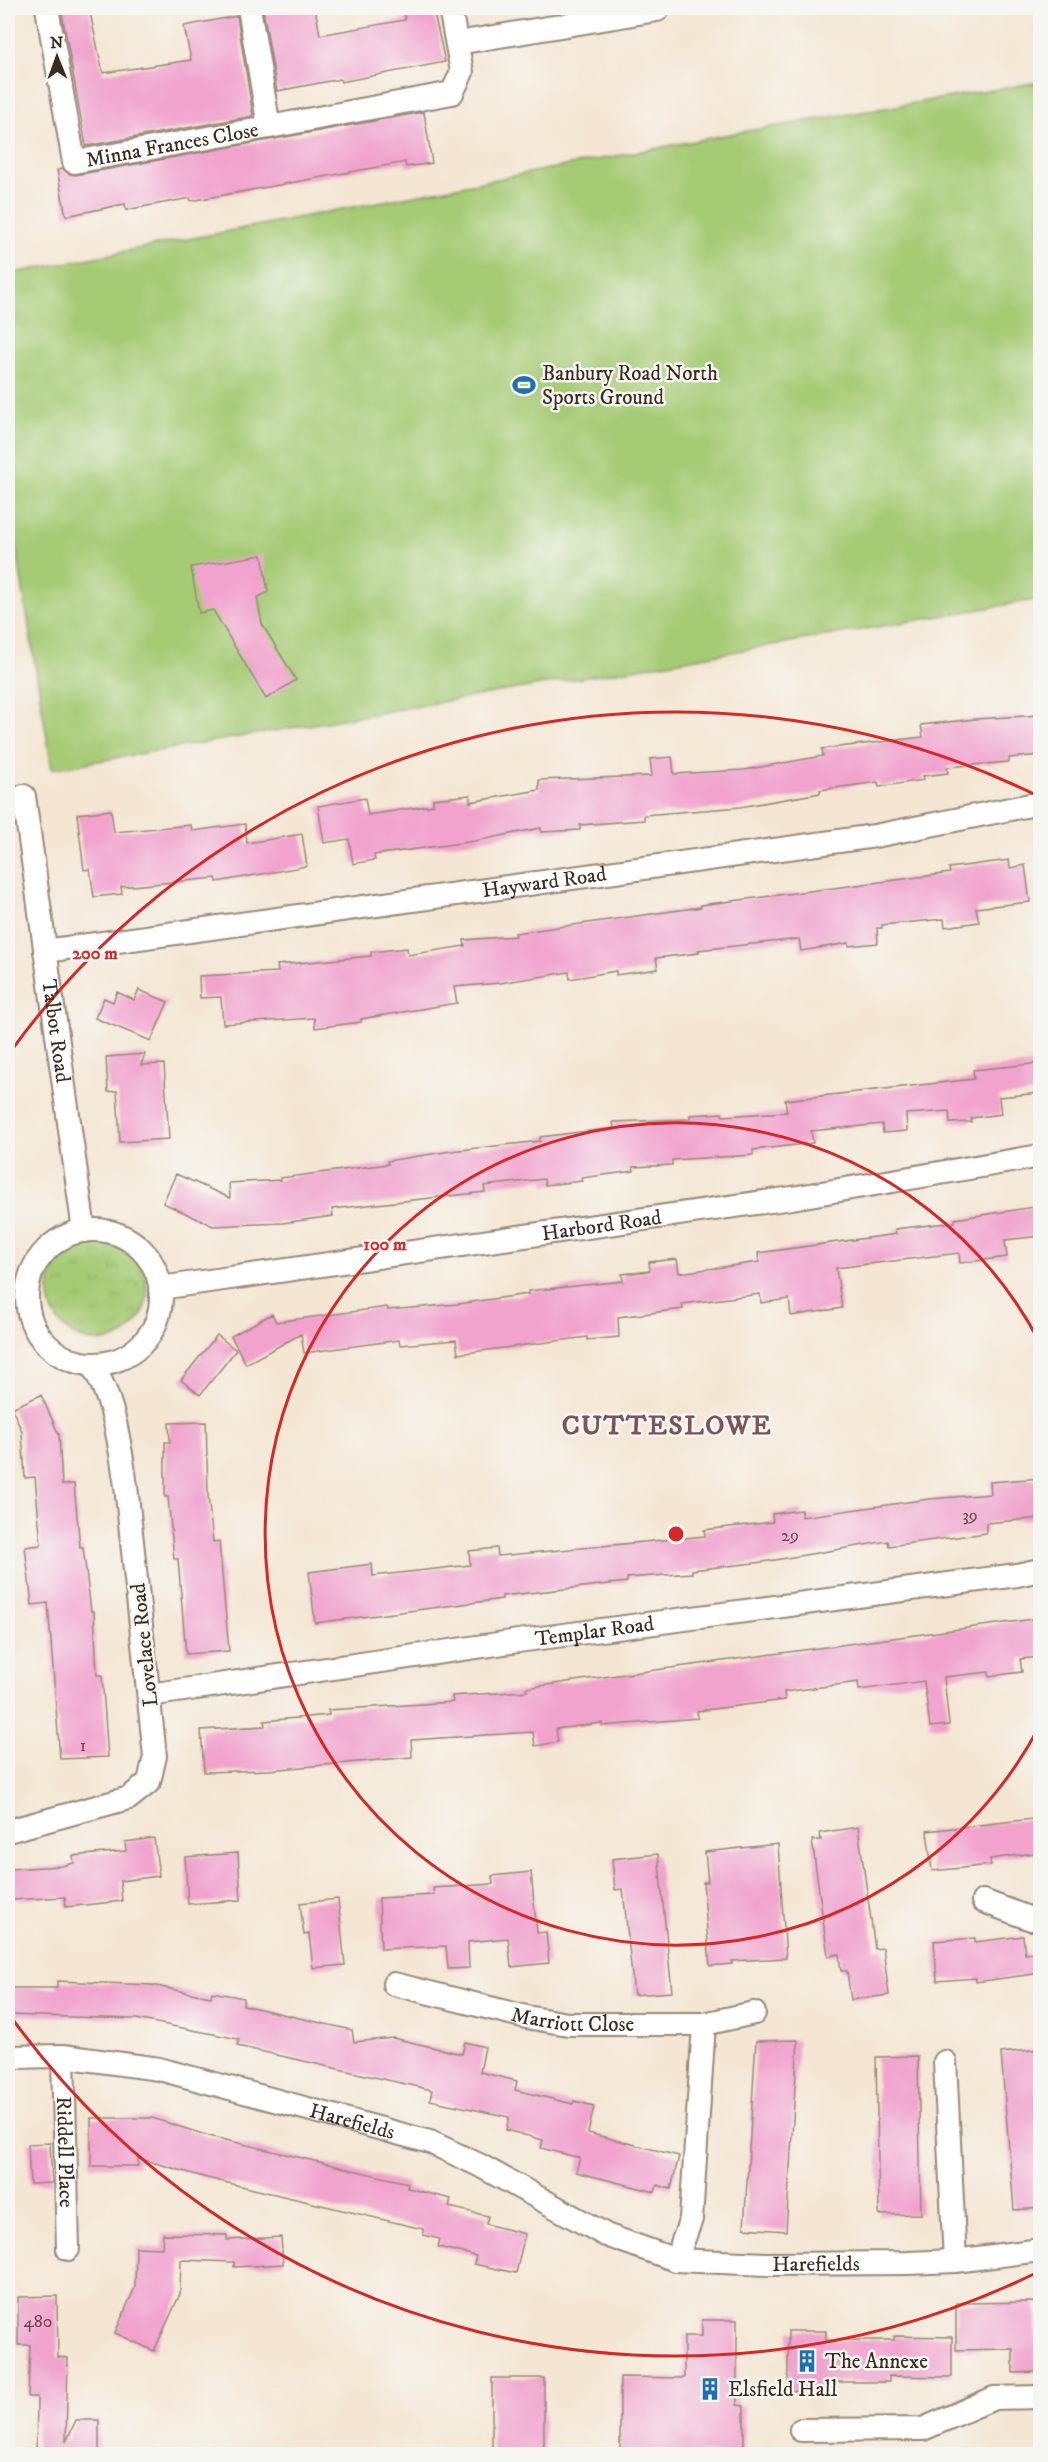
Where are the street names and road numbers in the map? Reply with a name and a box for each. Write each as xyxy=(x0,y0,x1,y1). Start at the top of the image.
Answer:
street label: Minna Frances Close xyxy=(84,117,261,174)
street label: Hayward Road xyxy=(481,861,609,904)
street label: Talbot Road xyxy=(35,978,75,1085)
street label: Harbord Road xyxy=(540,1205,664,1247)
street label: Lovelace Road xyxy=(126,1581,164,1708)
street label: Templar Road xyxy=(533,1611,656,1653)
street label: Marriott Close xyxy=(508,2002,634,2038)
street label: Riddell Place xyxy=(50,2096,79,2208)
street label: Harefields xyxy=(306,2098,398,2146)
street label: Harefields xyxy=(772,2251,860,2278)

